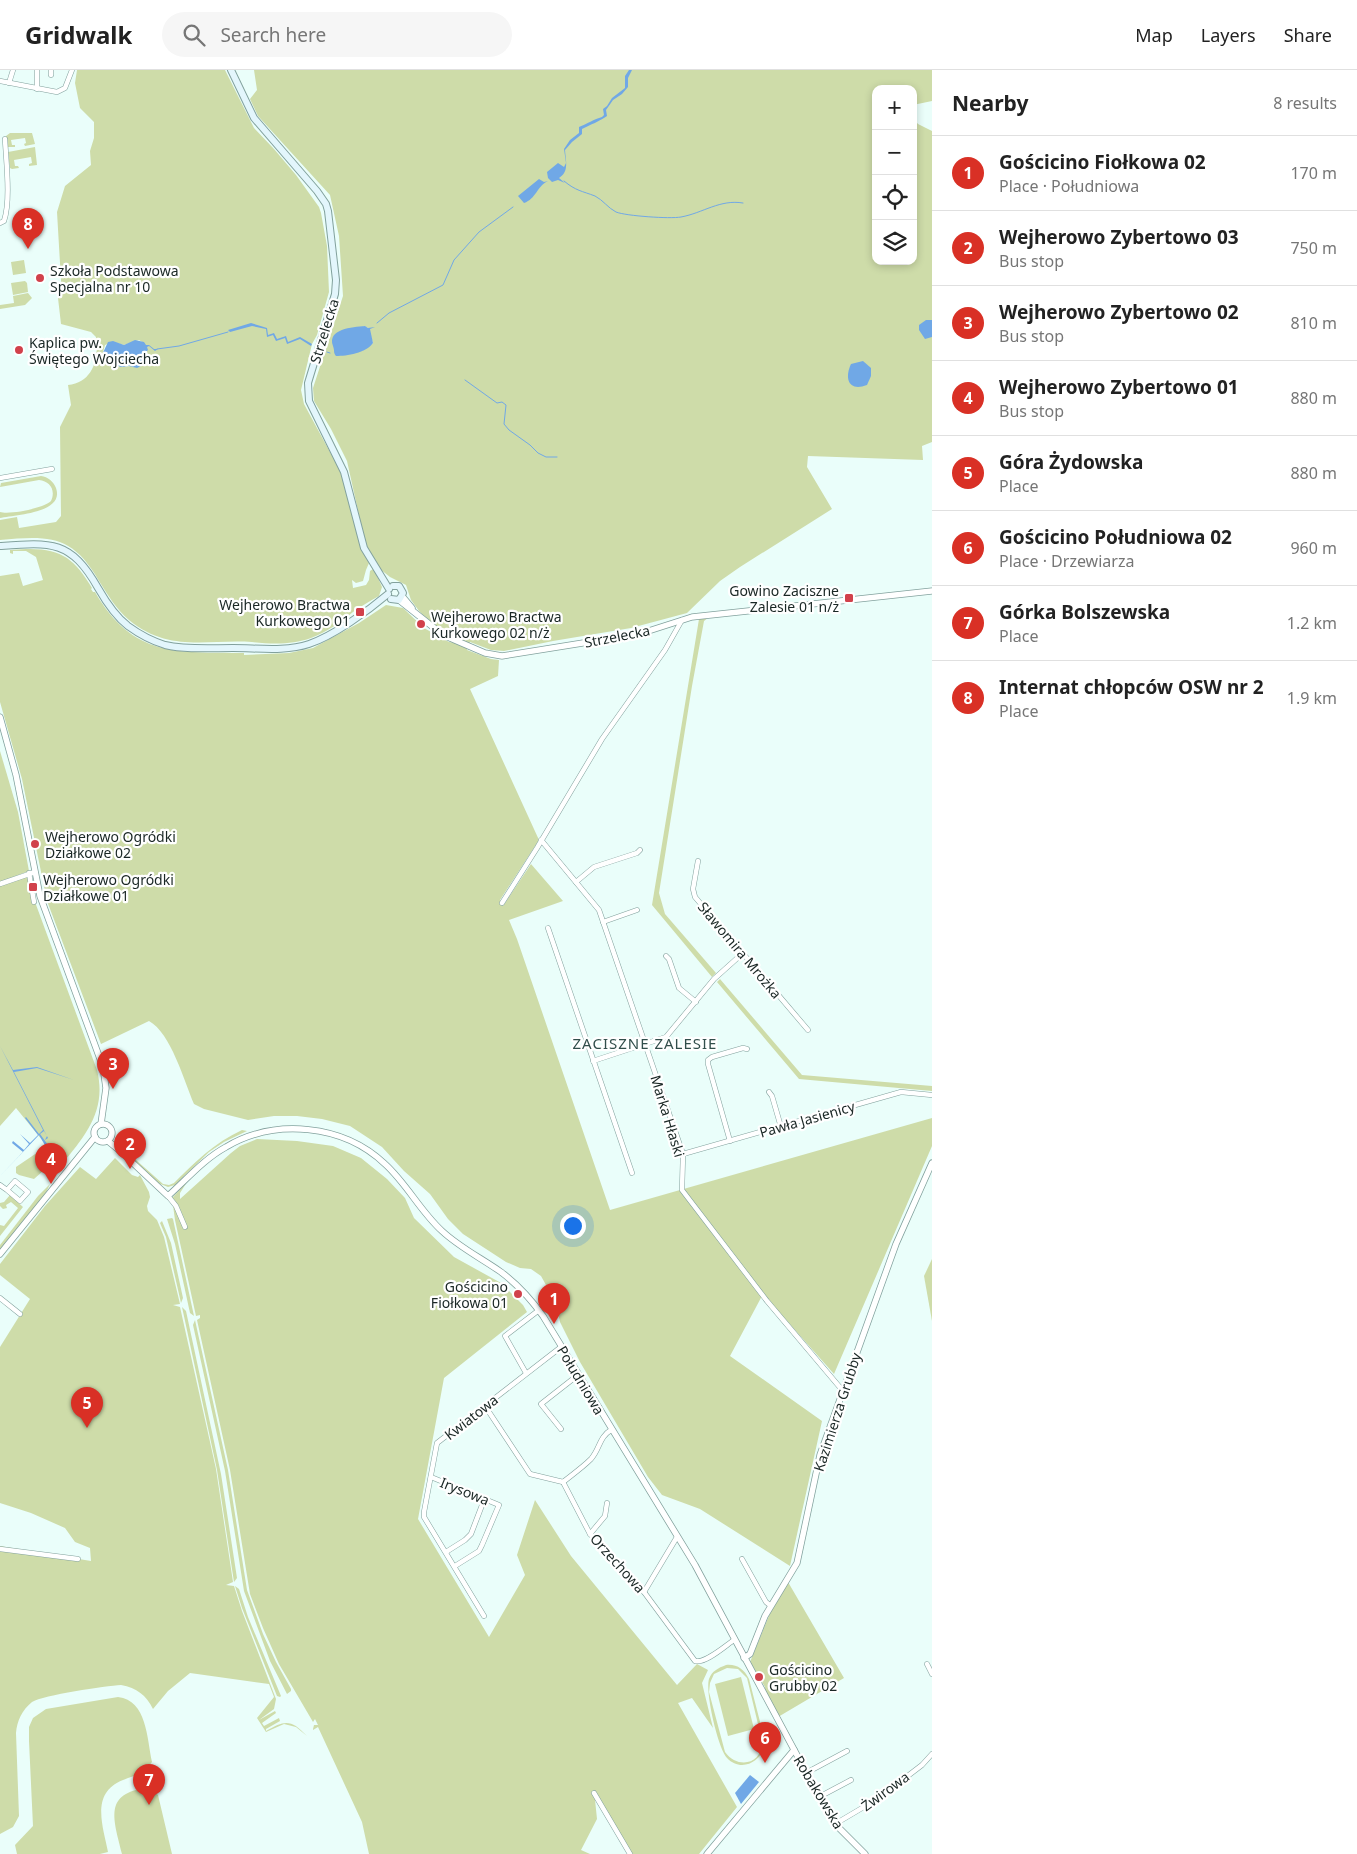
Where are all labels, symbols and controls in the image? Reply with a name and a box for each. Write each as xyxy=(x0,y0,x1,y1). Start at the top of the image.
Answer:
search box xyxy=(162,12,512,57)
text: Gridwalk xyxy=(25,18,132,51)
icon: search xyxy=(180,21,208,49)
text: Search here xyxy=(220,22,326,48)
text: Map xyxy=(1135,23,1173,47)
text: Layers xyxy=(1201,23,1256,47)
text: Share xyxy=(1284,23,1332,47)
map controls xyxy=(872,85,917,265)
button: + xyxy=(872,85,917,130)
text: Nearby xyxy=(952,89,1028,117)
text: 8 results xyxy=(1273,92,1337,114)
button: − xyxy=(872,130,917,175)
text: Gościcino Fiołkowa 02 xyxy=(999,149,1206,175)
text: 1 xyxy=(963,162,973,184)
text: 170 m xyxy=(1290,162,1337,184)
button: locate xyxy=(872,175,917,220)
text: Place · Południowa xyxy=(999,175,1139,197)
pin: 8 xyxy=(12,208,44,249)
button: layers xyxy=(872,220,917,265)
text: Wejherowo Zybertowo 03 xyxy=(999,224,1239,250)
text: 2 xyxy=(963,237,973,259)
text: 750 m xyxy=(1290,237,1337,259)
text: Bus stop xyxy=(999,250,1064,272)
place label: Szkoła Podstawowa Specjalna nr 10 xyxy=(50,261,179,296)
marker: Szkoła Podstawowa Specjalna nr 10 xyxy=(34,272,46,284)
street label: Strzelecka xyxy=(305,296,343,366)
text: Wejherowo Zybertowo 02 xyxy=(999,299,1239,325)
text: 3 xyxy=(963,312,973,334)
text: 810 m xyxy=(1290,312,1337,334)
text: Bus stop xyxy=(999,325,1064,347)
place label: Kaplica pw. Świętego Wojciecha xyxy=(29,333,159,368)
marker: Kaplica pw. Świętego Wojciecha xyxy=(13,344,25,356)
text: Wejherowo Zybertowo 01 xyxy=(999,374,1239,400)
text: 4 xyxy=(963,387,973,409)
text: 880 m xyxy=(1290,387,1337,409)
text: Bus stop xyxy=(999,400,1064,422)
text: Góra Żydowska xyxy=(999,449,1143,475)
text: 5 xyxy=(963,462,973,484)
text: 880 m xyxy=(1290,462,1337,484)
text: Place xyxy=(999,475,1039,497)
text: Gościcino Południowa 02 xyxy=(999,524,1232,550)
text: 6 xyxy=(963,537,973,559)
text: 960 m xyxy=(1290,537,1337,559)
text: Place · Drzewiarza xyxy=(999,550,1134,572)
place label: Gowino Zaciszne Zalesie 01 n/ż xyxy=(729,581,839,616)
marker: Gowino Zaciszne Zalesie 01 n/ż xyxy=(843,592,855,604)
place label: Wejherowo Bractwa Kurkowego 01 xyxy=(219,595,350,630)
text: Górka Bolszewska xyxy=(999,599,1170,625)
marker: Wejherowo Bractwa Kurkowego 01 xyxy=(354,606,366,618)
place label: Wejherowo Bractwa Kurkowego 02 n/ż xyxy=(431,607,562,642)
text: 7 xyxy=(963,612,973,634)
text: 1.2 km xyxy=(1287,612,1337,634)
marker: Wejherowo Bractwa Kurkowego 02 n/ż xyxy=(415,618,427,630)
street label: Strzelecka xyxy=(583,620,651,652)
text: Place xyxy=(999,625,1039,647)
text: Internat chłopców OSW nr 2 xyxy=(999,674,1264,700)
text: 8 xyxy=(963,687,973,709)
text: 1.9 km xyxy=(1287,687,1337,709)
text: Place xyxy=(999,700,1039,722)
place label: Wejherowo Ogródki Działkowe 02 xyxy=(45,827,176,862)
marker: Wejherowo Ogródki Działkowe 02 xyxy=(29,838,41,850)
place label: Wejherowo Ogródki Działkowe 01 xyxy=(43,870,174,905)
marker: Wejherowo Ogródki Działkowe 01 xyxy=(27,881,39,893)
street label: Sławomira Mrożka xyxy=(694,898,786,1002)
district label: ZACISZNE ZALESIE xyxy=(573,1033,717,1053)
pin: 3 xyxy=(97,1048,129,1089)
street label: Marka Hłaski xyxy=(646,1073,690,1159)
street label: Pawła Jasienicy xyxy=(757,1096,858,1142)
pin: 2 xyxy=(114,1128,146,1169)
pin: 4 xyxy=(35,1143,67,1184)
your location xyxy=(560,1213,586,1239)
place label: Gościcino Fiołkowa 01 xyxy=(431,1277,508,1312)
pin: 1 xyxy=(538,1283,570,1324)
marker: Gościcino Fiołkowa 01 xyxy=(512,1288,524,1300)
street label: Południowa xyxy=(553,1342,609,1418)
street label: Kazimierza Grubby xyxy=(809,1349,865,1474)
pin: 5 xyxy=(71,1387,103,1428)
street label: Kwiatowa xyxy=(440,1390,502,1444)
street label: Irysowa xyxy=(438,1473,492,1509)
street label: Orzechowa xyxy=(586,1529,650,1597)
place label: Gościcino Grubby 02 xyxy=(769,1660,837,1695)
marker: Gościcino Grubby 02 xyxy=(753,1671,765,1683)
pin: 6 xyxy=(749,1722,781,1763)
street label: Robakowska xyxy=(790,1752,848,1832)
pin: 7 xyxy=(133,1764,165,1805)
street label: Żwirowa xyxy=(857,1767,913,1815)

